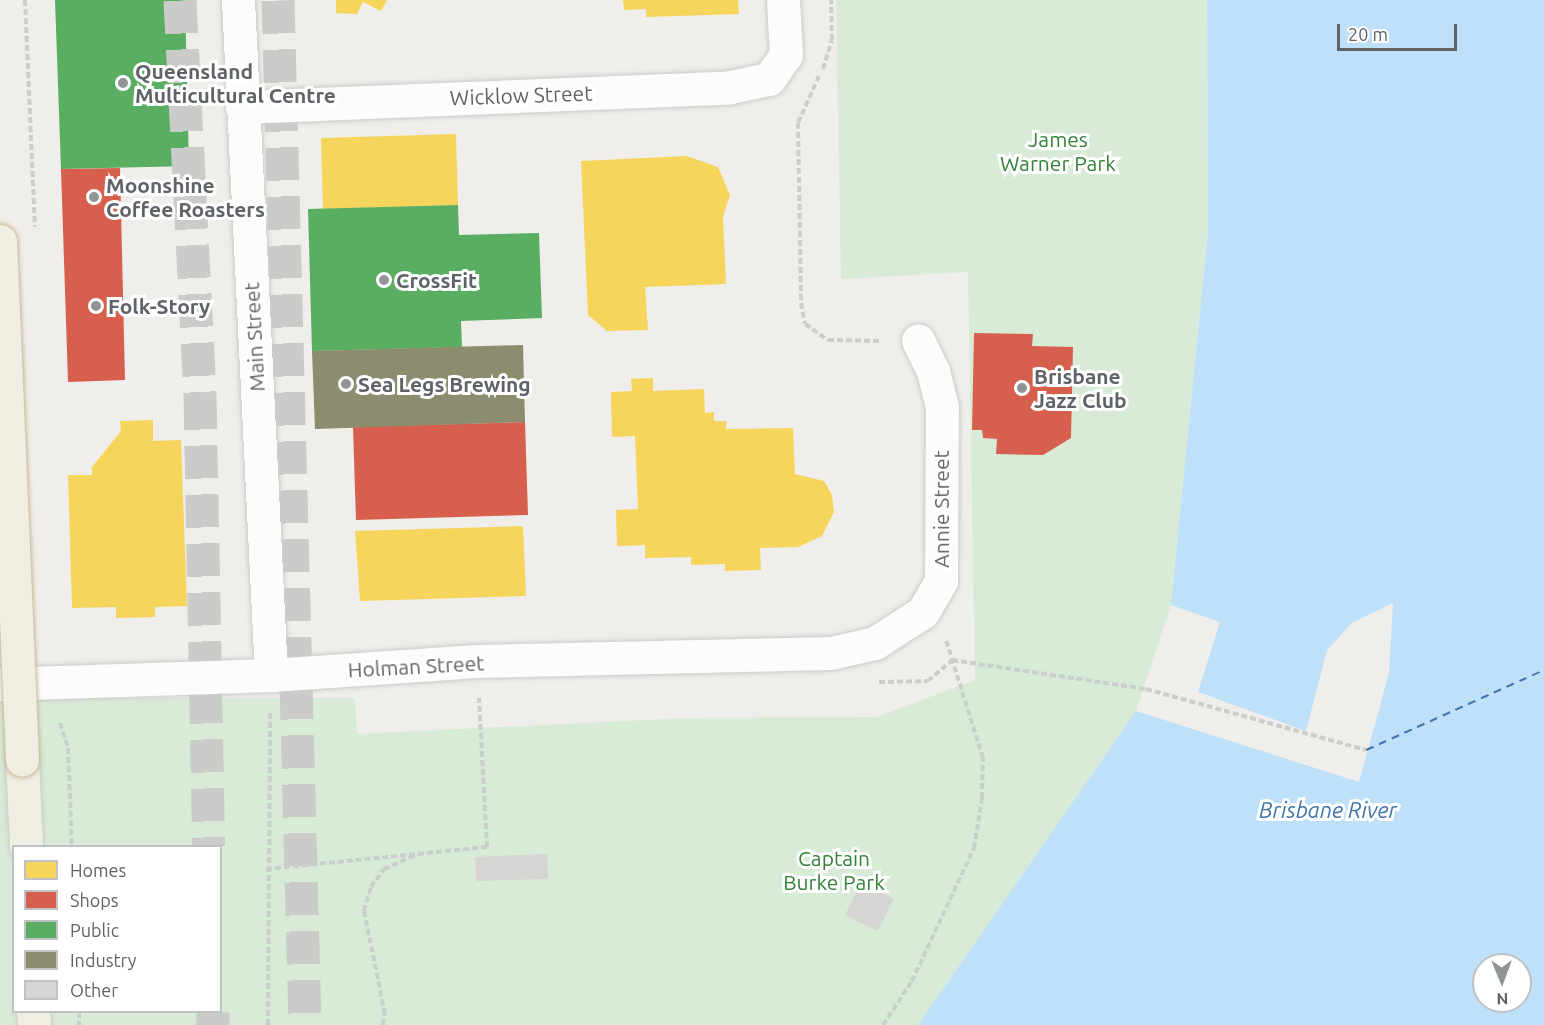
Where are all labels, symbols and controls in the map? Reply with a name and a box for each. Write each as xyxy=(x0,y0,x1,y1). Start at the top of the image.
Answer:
scale bar xyxy=(1340,12,1460,50)
text: 20 m xyxy=(1348,24,1388,44)
place label: Queensland Multicultural Centre xyxy=(135,58,336,108)
marker: Queensland Multicultural Centre xyxy=(116,76,130,90)
street label: Wicklow Street xyxy=(449,80,593,110)
park label: James Warner Park xyxy=(1000,126,1116,176)
place label: Moonshine Coffee Roasters xyxy=(106,172,265,222)
marker: Moonshine Coffee Roasters xyxy=(87,190,101,204)
place label: CrossFit xyxy=(396,267,477,293)
marker: CrossFit xyxy=(377,273,391,287)
street label: Main Street xyxy=(239,282,269,392)
place label: Folk-Story xyxy=(108,293,210,319)
marker: Folk-Story xyxy=(89,299,103,313)
place label: Brisbane Jazz Club xyxy=(1034,363,1127,413)
place label: Sea Legs Brewing xyxy=(358,371,531,397)
marker: Sea Legs Brewing xyxy=(339,377,353,391)
marker: Brisbane Jazz Club xyxy=(1015,381,1029,395)
street label: Annie Street xyxy=(928,450,954,568)
street label: Holman Street xyxy=(347,650,485,682)
water label: Brisbane River xyxy=(1259,797,1397,823)
legend xyxy=(12,845,222,1013)
park label: Captain Burke Park xyxy=(783,845,885,895)
text: Homes xyxy=(70,860,126,880)
text: Shops xyxy=(70,890,119,910)
text: Public xyxy=(70,920,119,940)
text: Industry xyxy=(70,950,136,970)
north arrow xyxy=(1472,953,1532,1013)
text: Other xyxy=(70,980,118,1000)
text: N xyxy=(1496,990,1508,1008)

